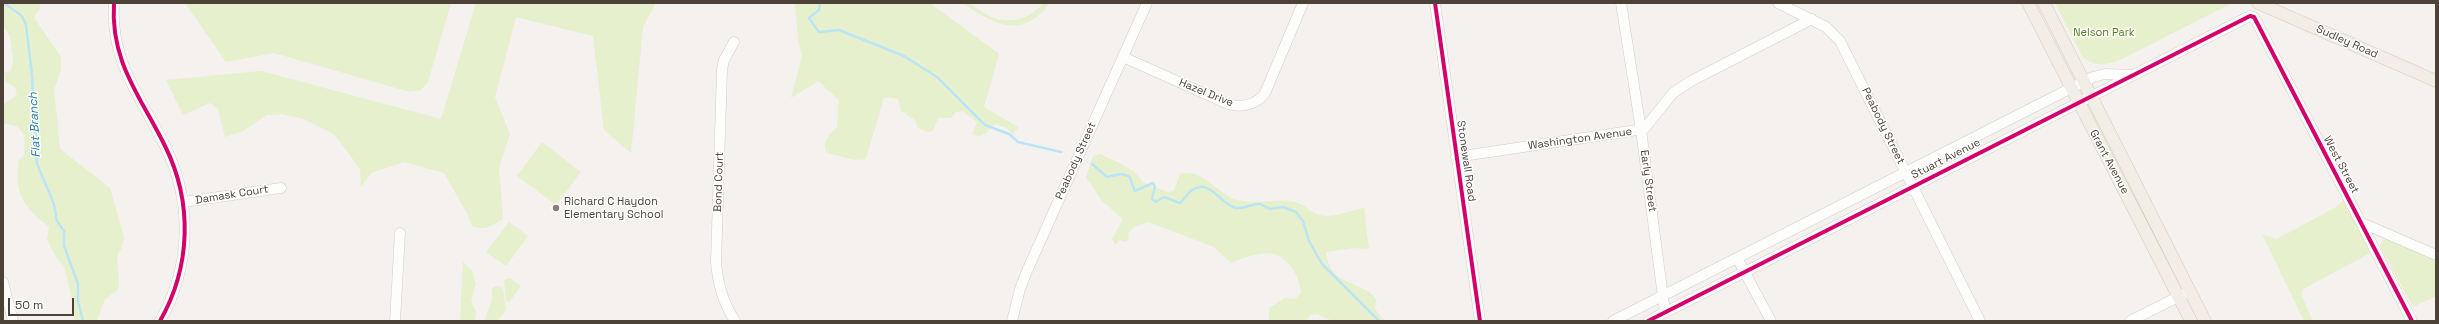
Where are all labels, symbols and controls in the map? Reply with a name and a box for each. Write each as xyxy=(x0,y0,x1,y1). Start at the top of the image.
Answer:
street label: Sudley Road xyxy=(2314,22,2380,62)
park label: Nelson Park xyxy=(2073,26,2135,40)
street label: Hazel Drive xyxy=(1177,76,1235,110)
street label: Peabody Street xyxy=(1859,86,1907,166)
water label: Flat Branch xyxy=(26,92,44,158)
street label: Peabody Street xyxy=(1053,120,1099,202)
street label: Stonewall Road xyxy=(1454,120,1478,202)
street label: Washington Avenue xyxy=(1527,125,1633,153)
street label: Grant Avenue xyxy=(2087,128,2131,196)
street label: West Street xyxy=(2320,134,2362,196)
street label: Stuart Avenue xyxy=(1909,136,1983,182)
street label: Early Street xyxy=(1637,149,1659,213)
street label: Bond Court xyxy=(711,152,727,212)
street label: Damask Court xyxy=(195,183,269,207)
place label: Richard C Haydon Elementary School xyxy=(564,195,663,221)
marker: Richard C Haydon Elementary School xyxy=(551,203,561,213)
scale bar xyxy=(10,290,76,316)
text: 50 m xyxy=(15,297,43,313)

